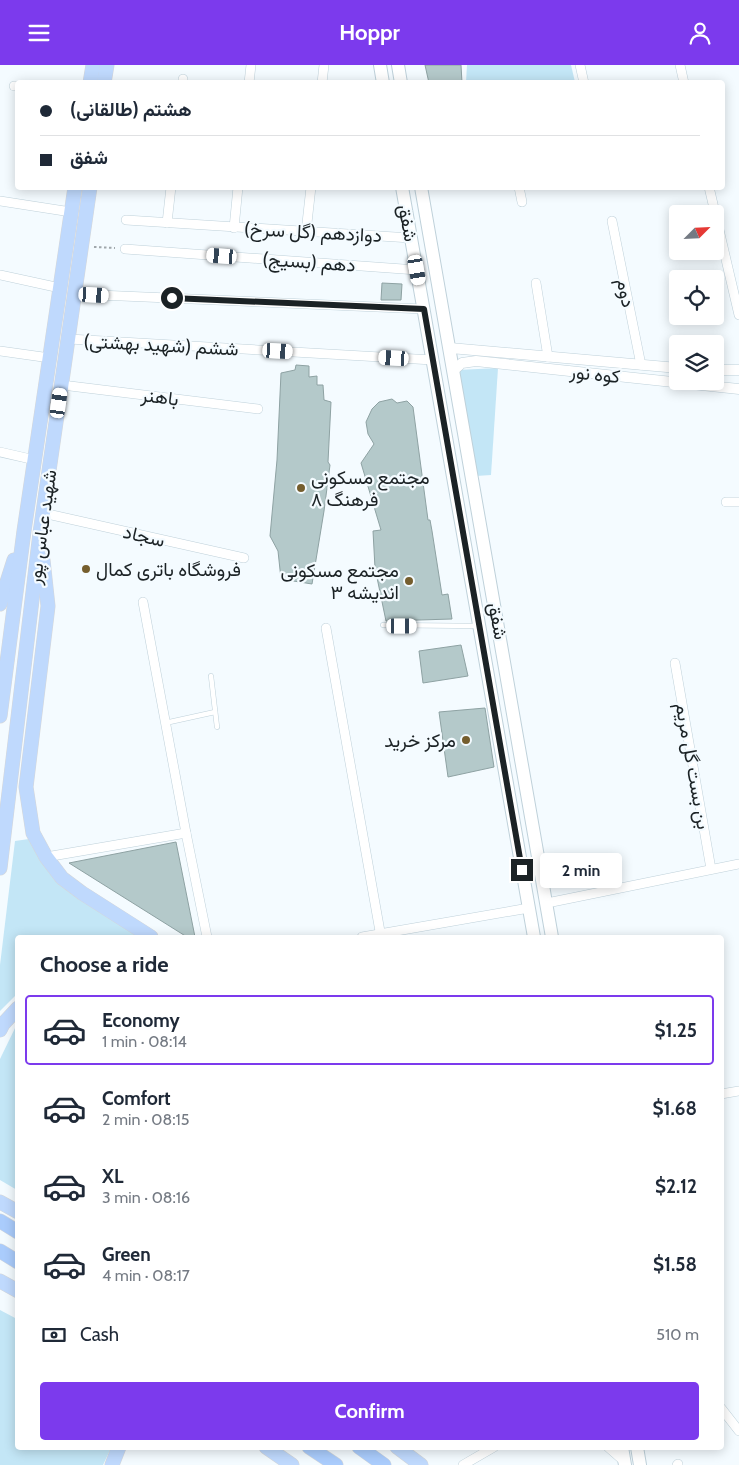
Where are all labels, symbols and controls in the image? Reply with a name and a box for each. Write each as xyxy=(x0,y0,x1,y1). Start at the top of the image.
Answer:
icon: menu xyxy=(25,19,53,47)
text: Hoppr xyxy=(339,19,400,46)
icon: person xyxy=(686,19,714,47)
text: هشتم (طالقانی) xyxy=(70,98,192,121)
text: شفق xyxy=(70,146,108,169)
street label: شفق xyxy=(393,203,423,243)
north arrow xyxy=(669,205,724,260)
map controls xyxy=(669,205,724,390)
street label: دوازدهم (گل سرخ) xyxy=(243,217,382,248)
car xyxy=(206,247,237,265)
street label: دهم (بسیج) xyxy=(262,247,356,279)
car xyxy=(407,254,426,286)
button: locate xyxy=(669,270,724,325)
street label: دوم xyxy=(611,277,640,310)
car xyxy=(78,287,109,303)
route start xyxy=(161,287,183,309)
street label: ششم (شهید بهشتی) xyxy=(83,329,239,362)
button: layers xyxy=(669,335,724,390)
car xyxy=(262,343,293,359)
car xyxy=(378,350,409,366)
street label: کوه نور xyxy=(568,360,621,388)
street label: باهنر xyxy=(139,383,180,411)
car xyxy=(49,387,68,419)
place label: مجتمع مسکونی فرهنگ ۸ xyxy=(311,466,430,511)
street label: شهید عباس پور xyxy=(22,468,63,587)
marker: مجتمع مسکونی فرهنگ ۸ xyxy=(295,482,307,494)
street label: سجاد xyxy=(121,520,167,552)
place label: فروشگاه باتری کمال xyxy=(96,558,241,581)
place label: مجتمع مسکونی اندیشه ۳ xyxy=(280,559,399,604)
marker: فروشگاه باتری کمال xyxy=(80,563,92,575)
marker: مجتمع مسکونی اندیشه ۳ xyxy=(403,575,415,587)
street label: شفق xyxy=(483,601,513,641)
car xyxy=(387,619,417,634)
street label: بن بست گل مریم xyxy=(670,701,715,831)
place label: مرکز خرید xyxy=(384,729,456,752)
marker: مرکز خرید xyxy=(460,734,472,746)
callout: 2 min xyxy=(540,853,622,887)
route end xyxy=(511,859,533,881)
text: 2 min xyxy=(562,861,600,880)
text: Choose a ride xyxy=(40,951,169,978)
icon: car xyxy=(42,1008,87,1053)
text: Economy xyxy=(102,1009,180,1032)
text: $1.25 xyxy=(654,1019,697,1042)
text: 1 min · 08:14 xyxy=(102,1032,187,1051)
icon: car xyxy=(42,1086,87,1131)
text: Comfort xyxy=(102,1087,171,1110)
text: $1.68 xyxy=(653,1097,697,1120)
text: 2 min · 08:15 xyxy=(102,1110,189,1129)
icon: car xyxy=(42,1164,87,1209)
text: XL xyxy=(102,1165,123,1188)
text: $2.12 xyxy=(655,1175,697,1198)
text: 3 min · 08:16 xyxy=(102,1188,190,1207)
icon: car xyxy=(42,1242,87,1287)
text: Green xyxy=(102,1243,151,1266)
text: $1.58 xyxy=(653,1253,697,1276)
text: 4 min · 08:17 xyxy=(102,1266,190,1285)
icon: cash xyxy=(40,1321,68,1349)
text: Cash xyxy=(80,1323,119,1346)
text: 510 m xyxy=(656,1325,699,1344)
button: Confirm xyxy=(40,1382,699,1440)

